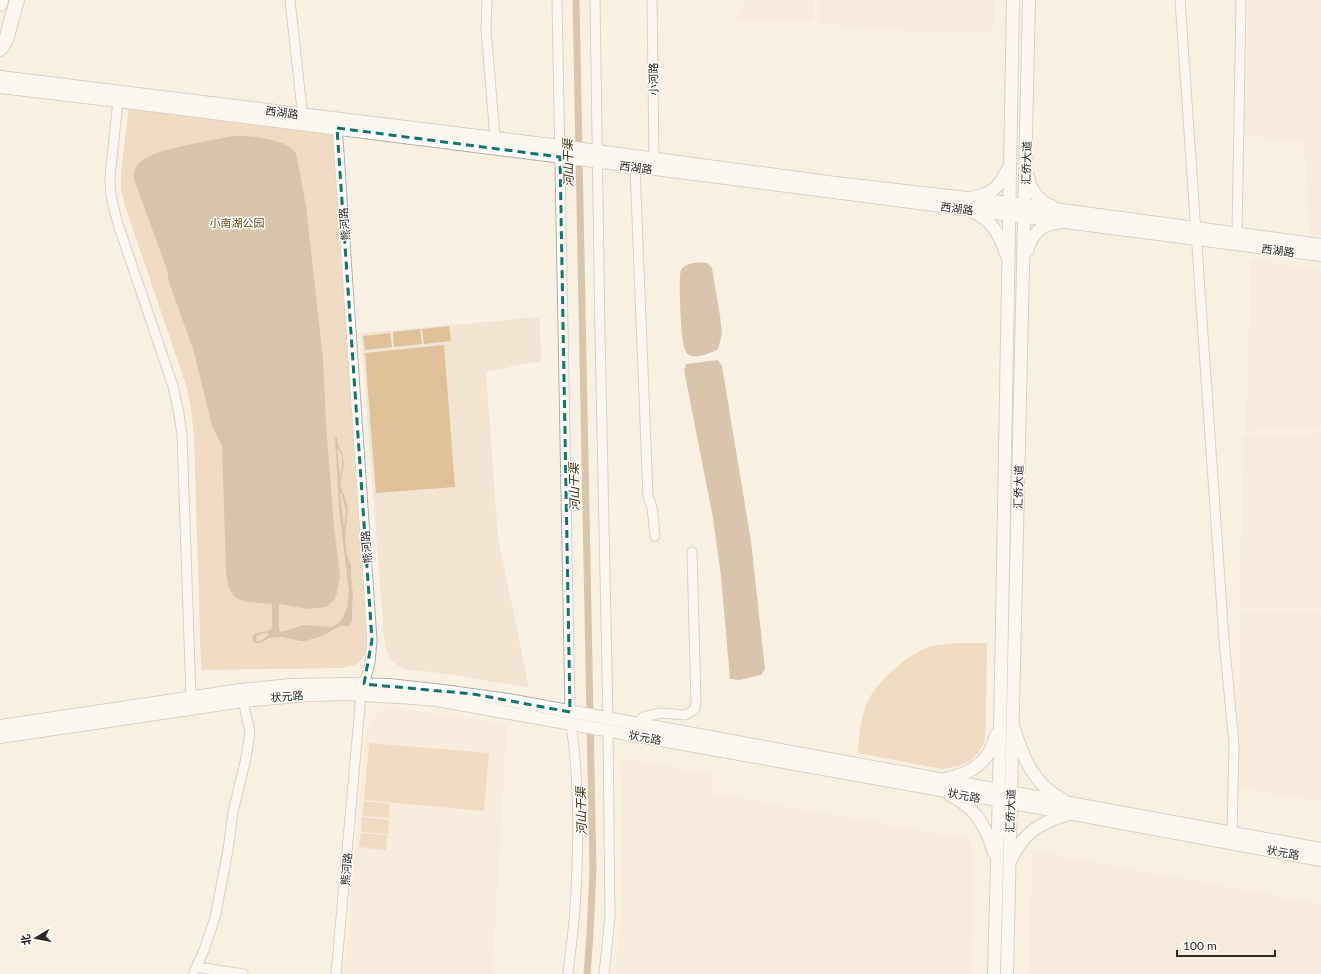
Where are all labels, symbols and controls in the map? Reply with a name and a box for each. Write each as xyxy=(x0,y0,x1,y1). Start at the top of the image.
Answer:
street label: 小河路 xyxy=(646,62,660,96)
street label: 西湖路 xyxy=(265,104,299,120)
water label: 河山干渠 xyxy=(560,137,576,187)
street label: 汇侨大道 xyxy=(1019,141,1033,185)
street label: 西湖路 xyxy=(619,159,653,175)
street label: 西湖路 xyxy=(940,200,974,216)
street label: 熊河路 xyxy=(336,207,352,241)
park label: 小南湖公园 xyxy=(210,216,265,229)
street label: 西湖路 xyxy=(1261,242,1295,258)
water label: 河山干渠 xyxy=(566,461,582,511)
street label: 汇侨大道 xyxy=(1011,465,1025,509)
street label: 熊河路 xyxy=(358,530,374,564)
street label: 状元路 xyxy=(270,688,304,704)
street label: 状元路 xyxy=(628,728,662,746)
water label: 河山干渠 xyxy=(573,785,589,835)
street label: 状元路 xyxy=(947,786,981,804)
street label: 汇侨大道 xyxy=(1003,789,1017,833)
street label: 状元路 xyxy=(1266,843,1300,861)
street label: 熊河路 xyxy=(338,852,354,886)
north arrow xyxy=(16,918,56,958)
scale bar xyxy=(1177,932,1275,958)
text: 北 xyxy=(18,933,33,946)
text: 100 m xyxy=(1183,938,1217,953)

